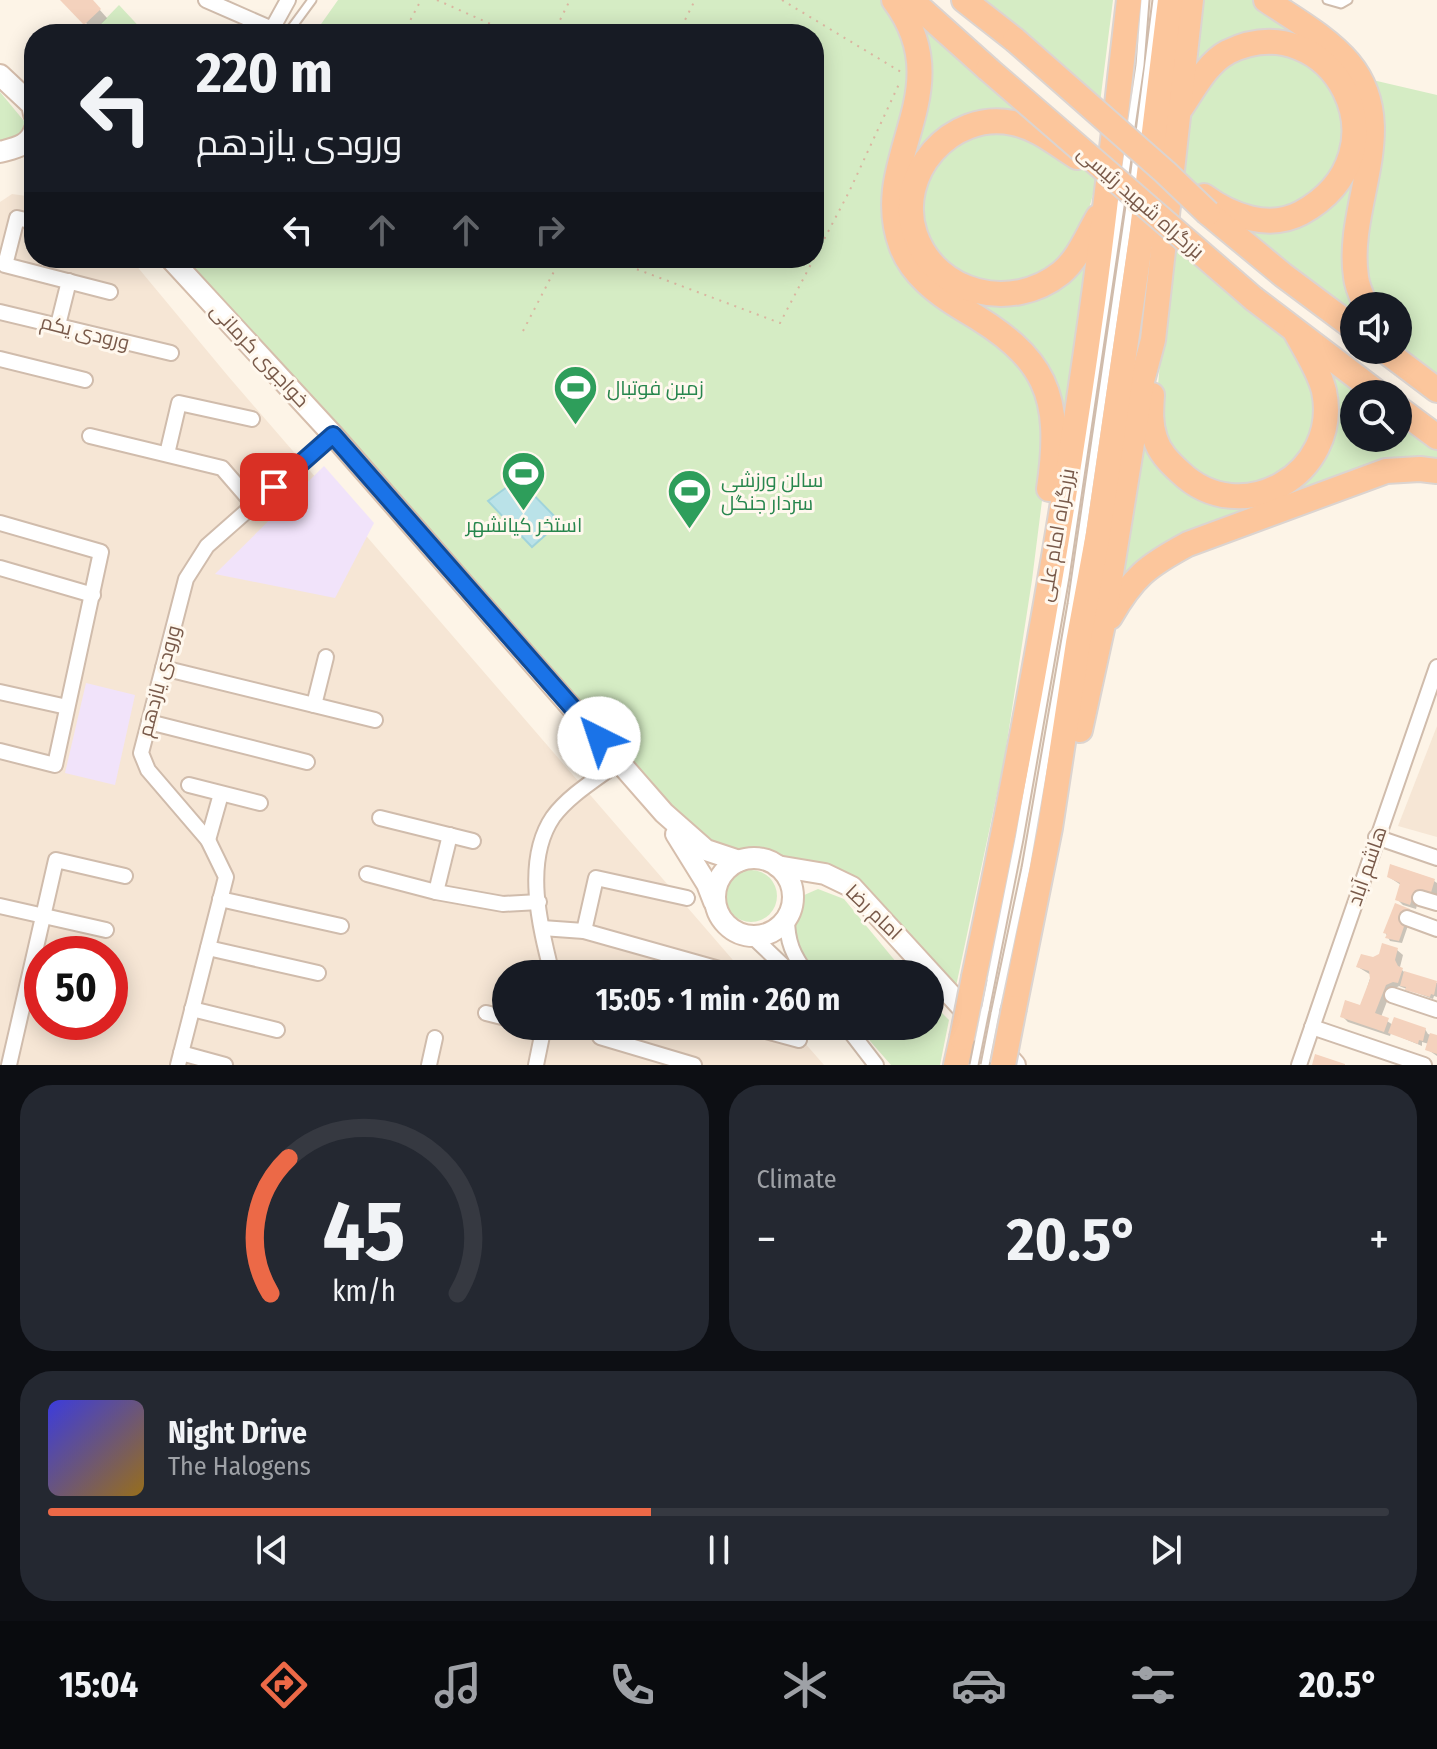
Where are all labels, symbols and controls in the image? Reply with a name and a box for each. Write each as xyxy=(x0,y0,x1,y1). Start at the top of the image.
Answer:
text: 220 m xyxy=(196,40,333,107)
icon: left xyxy=(64,56,168,160)
text: ورودی یازدهم xyxy=(196,121,402,165)
street label: بزرگراه شهید رئیسی xyxy=(1072,140,1209,264)
icon: left xyxy=(276,208,320,252)
icon: ahead xyxy=(360,208,404,252)
icon: ahead xyxy=(444,208,488,252)
icon: right xyxy=(528,208,572,252)
map controls xyxy=(1340,292,1412,452)
button: sound xyxy=(1340,292,1412,364)
street label: خواجوی کرمانی xyxy=(205,298,314,413)
street label: ورودی یکم xyxy=(37,309,132,357)
sports icon: زمین فوتبال xyxy=(552,364,600,427)
place label: زمین فوتبال xyxy=(607,376,704,401)
button: search xyxy=(1340,380,1412,452)
sports icon: استخر کیانشهر xyxy=(500,449,548,512)
pin xyxy=(240,453,308,521)
icon: arrive xyxy=(252,465,296,509)
sports icon: سالن ورزشی سردار جنگل xyxy=(666,467,714,530)
street label: بزرگراه امام علی xyxy=(1032,467,1081,604)
place label: سالن ورزشی سردار جنگل xyxy=(721,468,823,516)
place label: استخر کیانشهر xyxy=(465,513,582,538)
street label: ورودی یازدهم xyxy=(133,623,187,740)
position arrow xyxy=(557,696,641,780)
street label: هاشم آباد xyxy=(1342,823,1394,910)
street label: امام رضا xyxy=(839,879,907,946)
speed limit sign: 50 xyxy=(24,936,128,1040)
text: 15:05 · 1 min · 260 m xyxy=(596,982,840,1018)
text: Climate xyxy=(757,1164,837,1195)
text: 45 xyxy=(323,1182,406,1282)
text: 20.5° xyxy=(1007,1204,1139,1276)
text: − xyxy=(757,1213,776,1266)
text: + xyxy=(1369,1213,1389,1266)
text: km/h xyxy=(332,1274,396,1309)
text: Night Drive xyxy=(168,1415,307,1451)
text: The Halogens xyxy=(168,1451,311,1482)
icon: previous xyxy=(250,1528,294,1572)
icon: pause xyxy=(697,1528,741,1572)
icon: next xyxy=(1144,1528,1188,1572)
icon: directions xyxy=(256,1657,312,1713)
icon: music xyxy=(430,1657,486,1713)
icon: phone xyxy=(604,1657,660,1713)
icon: climate xyxy=(777,1657,833,1713)
icon: car xyxy=(951,1657,1007,1713)
icon: filters xyxy=(1125,1657,1181,1713)
text: 15:04 xyxy=(59,1663,138,1707)
text: 20.5° xyxy=(1299,1663,1378,1707)

